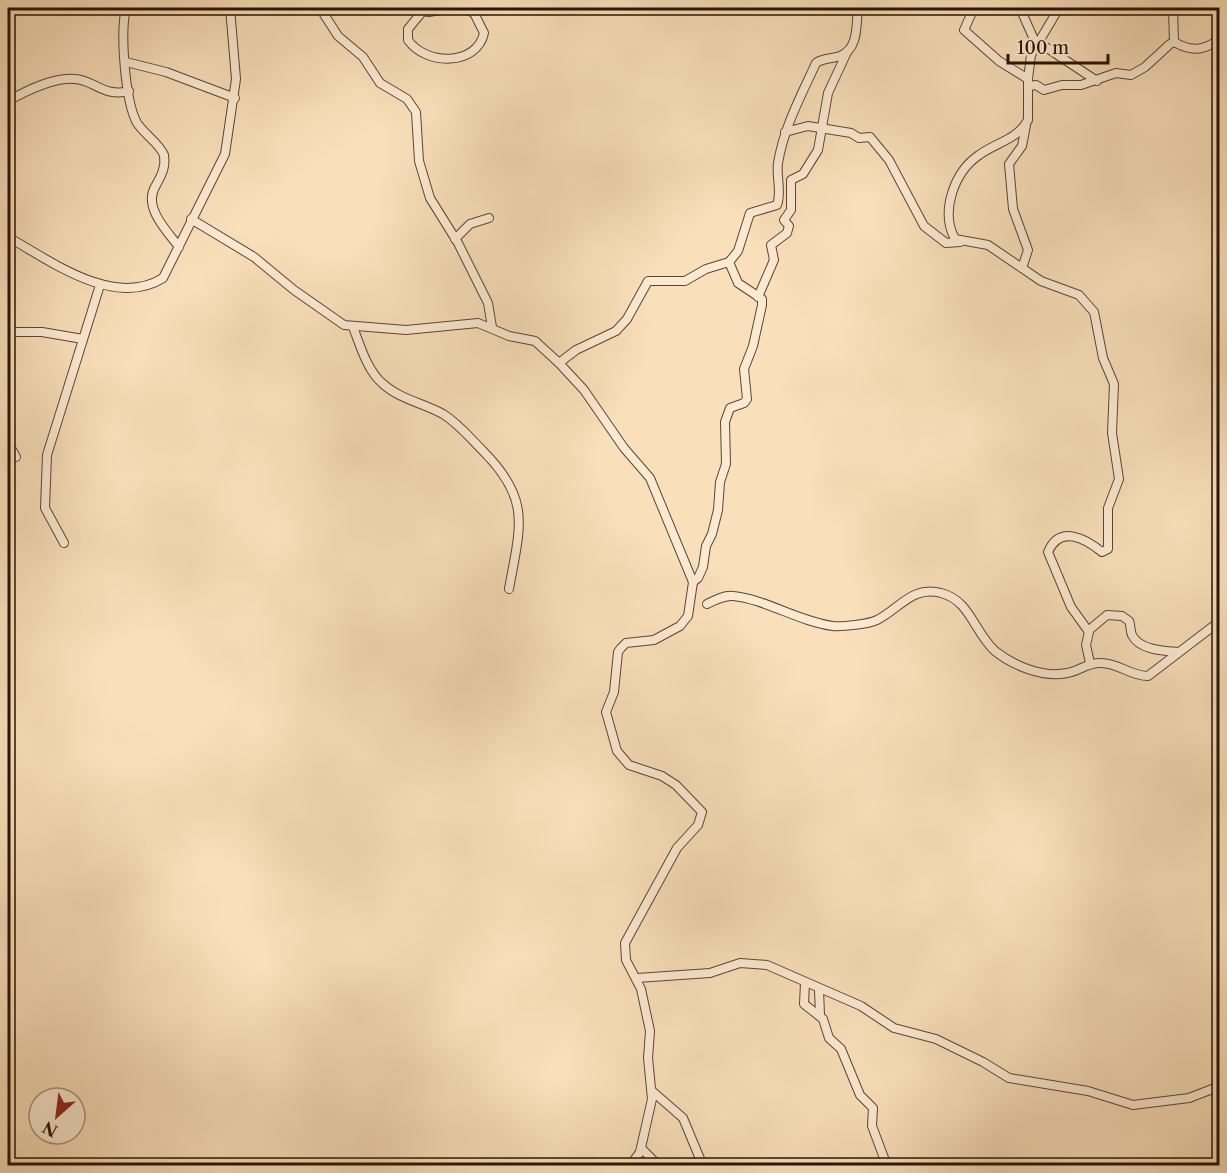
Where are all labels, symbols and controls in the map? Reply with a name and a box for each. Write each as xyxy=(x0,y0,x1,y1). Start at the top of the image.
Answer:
scale bar xyxy=(1008,27,1108,65)
text: 100 m xyxy=(1017,37,1069,59)
north arrow xyxy=(27,1086,87,1146)
text: N xyxy=(39,1117,61,1141)

